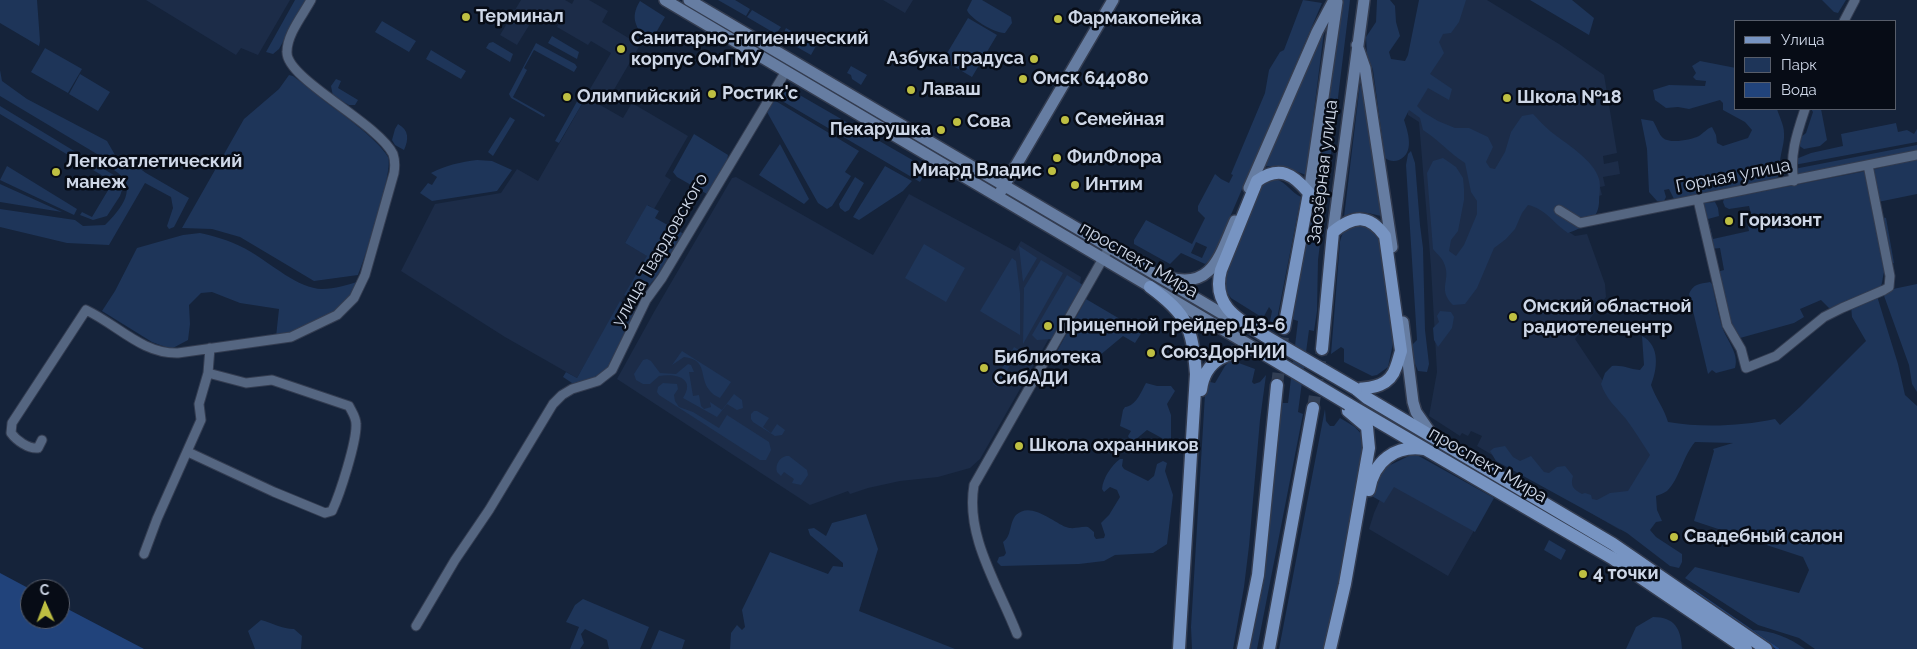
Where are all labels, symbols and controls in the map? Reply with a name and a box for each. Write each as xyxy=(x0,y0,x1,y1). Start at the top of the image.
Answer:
place label: Терминал xyxy=(476,6,564,28)
place label: Фармакопейка xyxy=(1068,8,1202,30)
marker: Терминал xyxy=(460,11,472,23)
marker: Фармакопейка xyxy=(1052,13,1064,25)
legend xyxy=(1734,20,1897,110)
place label: Санитарно-гигиенический корпус ОмГМУ xyxy=(631,28,869,70)
text: Улица xyxy=(1781,31,1825,49)
marker: Санитарно-гигиенический корпус ОмГМУ xyxy=(615,43,627,55)
place label: Азбука градуса xyxy=(887,48,1024,70)
marker: Азбука градуса xyxy=(1028,53,1040,65)
text: Парк xyxy=(1781,56,1817,74)
place label: Омск 644080 xyxy=(1033,68,1149,90)
marker: Омск 644080 xyxy=(1017,73,1029,85)
place label: Лаваш xyxy=(921,79,981,101)
text: Вода xyxy=(1781,81,1817,99)
place label: Ростик'с xyxy=(722,83,798,105)
marker: Лаваш xyxy=(905,84,917,96)
place label: Олимпийский xyxy=(577,86,701,108)
place label: Школа №18 xyxy=(1517,87,1622,109)
marker: Ростик'с xyxy=(706,88,718,100)
marker: Олимпийский xyxy=(561,91,573,103)
marker: Школа №18 xyxy=(1501,92,1513,104)
street label: Заозёрная улица xyxy=(1303,99,1343,245)
place label: Семейная xyxy=(1075,109,1164,131)
place label: Сова xyxy=(967,111,1011,133)
marker: Семейная xyxy=(1059,114,1071,126)
marker: Сова xyxy=(951,116,963,128)
place label: Пекарушка xyxy=(830,119,931,141)
marker: Пекарушка xyxy=(935,124,947,136)
place label: ФилФлора xyxy=(1067,147,1162,169)
place label: Легкоатлетический манеж xyxy=(66,151,242,193)
marker: ФилФлора xyxy=(1051,152,1063,164)
street label: Горная улица xyxy=(1674,154,1792,198)
place label: Миард Владис xyxy=(912,160,1042,182)
marker: Миард Владис xyxy=(1046,165,1058,177)
marker: Легкоатлетический манеж xyxy=(50,166,62,178)
street label: улица Твардовского xyxy=(607,169,713,331)
place label: Интим xyxy=(1085,174,1143,196)
marker: Интим xyxy=(1069,179,1081,191)
place label: Горизонт xyxy=(1739,210,1822,232)
marker: Горизонт xyxy=(1723,215,1735,227)
street label: проспект Мира xyxy=(1076,217,1202,303)
place label: Омский областной радиотелецентр xyxy=(1523,296,1691,338)
marker: Омский областной радиотелецентр xyxy=(1507,311,1519,323)
place label: Прицепной грейдер ДЗ-6 xyxy=(1058,315,1285,337)
marker: Прицепной грейдер ДЗ-6 xyxy=(1042,320,1054,332)
place label: СоюзДорНИИ xyxy=(1161,342,1285,364)
place label: Библиотека СибАДИ xyxy=(994,347,1101,389)
marker: СоюзДорНИИ xyxy=(1145,347,1157,359)
marker: Библиотека СибАДИ xyxy=(978,362,990,374)
street label: проспект Мира xyxy=(1425,422,1551,508)
place label: Школа охранников xyxy=(1029,435,1199,457)
marker: Школа охранников xyxy=(1013,440,1025,452)
place label: Свадебный салон xyxy=(1684,526,1843,548)
marker: Свадебный салон xyxy=(1668,531,1680,543)
place label: 4 точки xyxy=(1593,563,1659,585)
marker: 4 точки xyxy=(1577,568,1589,580)
north arrow xyxy=(20,579,70,629)
text: С xyxy=(39,582,50,598)

